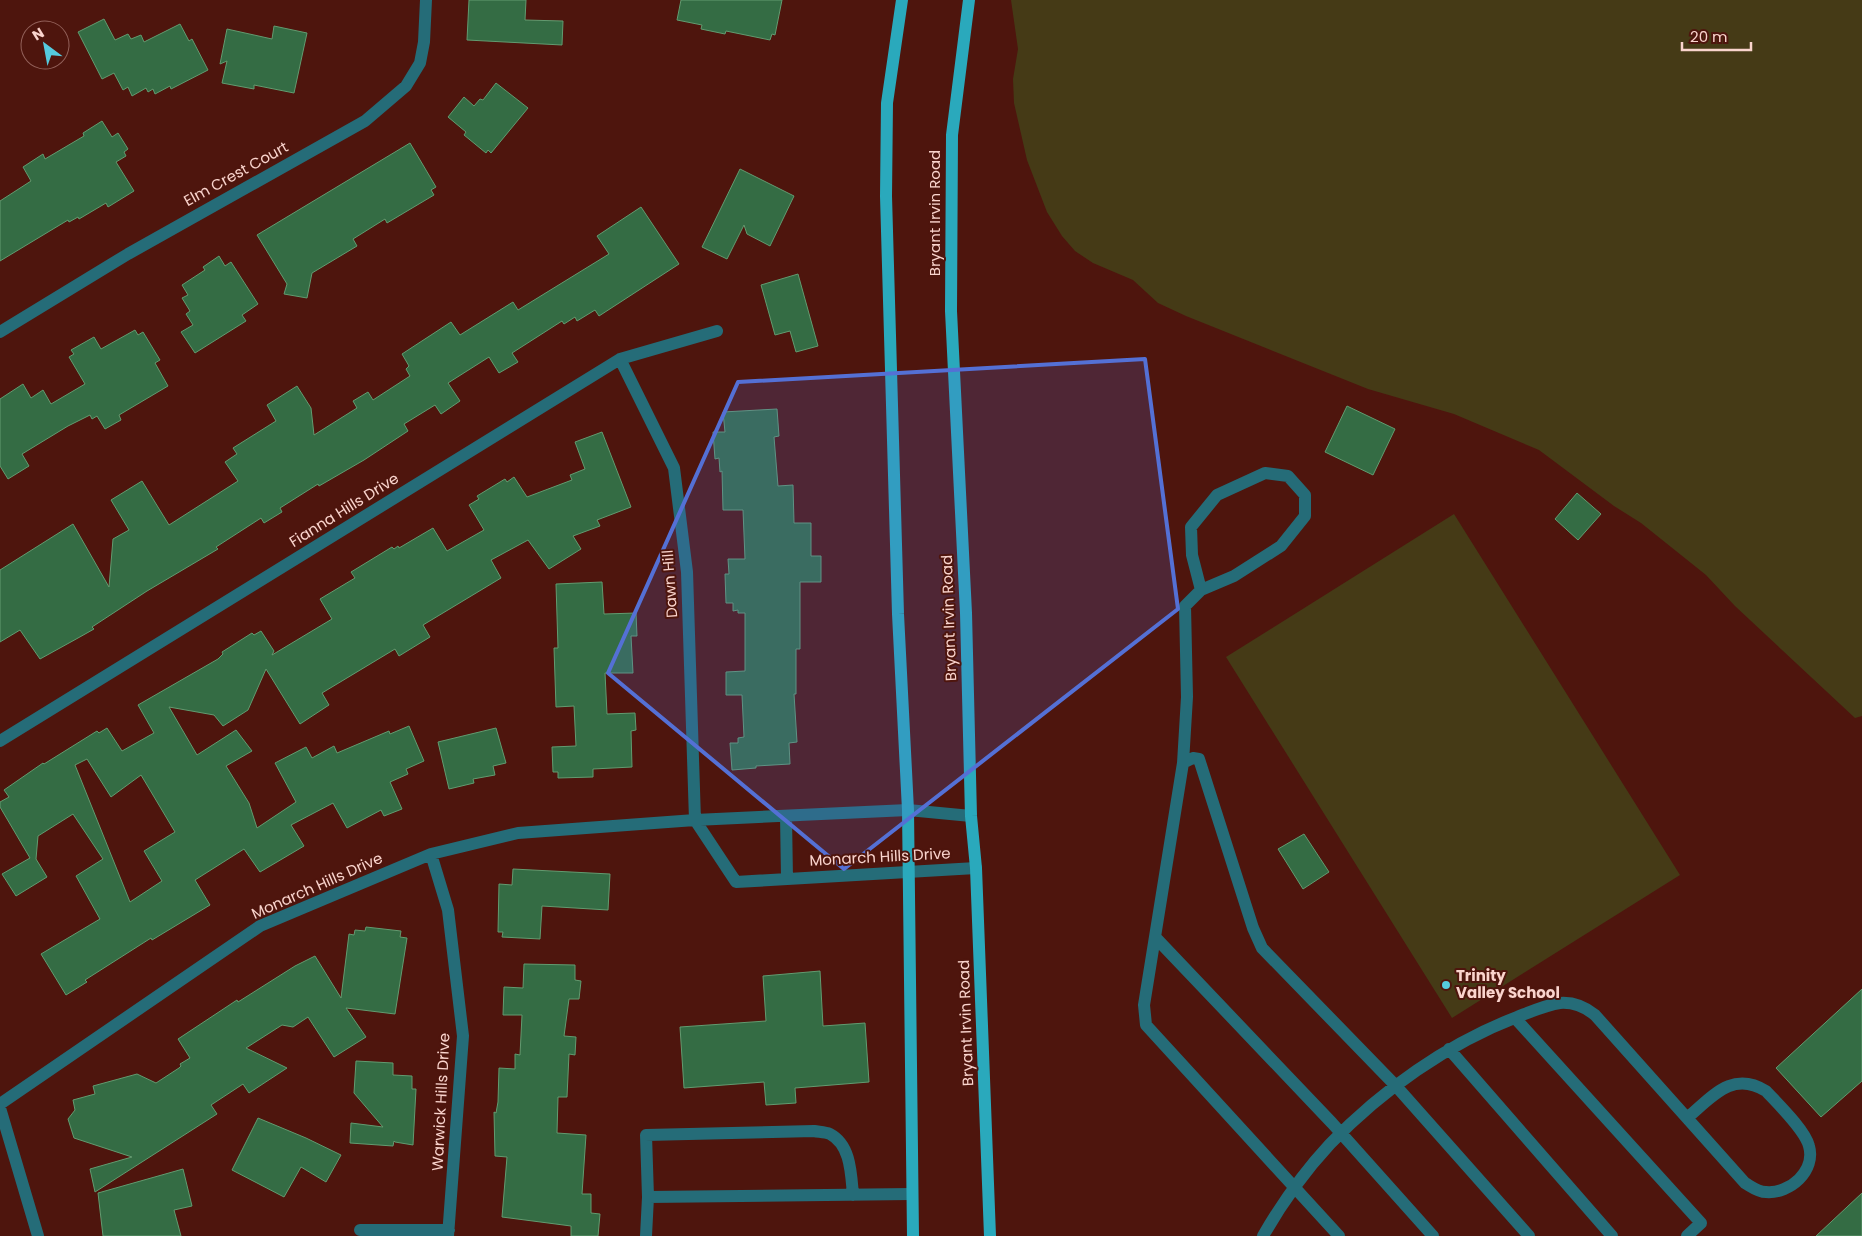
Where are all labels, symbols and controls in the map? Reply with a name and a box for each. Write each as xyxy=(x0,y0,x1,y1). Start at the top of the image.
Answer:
north arrow xyxy=(20,20,70,70)
scale bar xyxy=(1682,20,1751,52)
text: N xyxy=(28,23,48,45)
text: 20 m xyxy=(1690,26,1728,47)
street label: Elm Crest Court xyxy=(180,136,292,211)
street label: Bryant Irvin Road xyxy=(924,150,945,276)
street label: Fianna Hills Drive xyxy=(285,467,403,552)
street label: Dawn Hill xyxy=(657,549,682,619)
street label: Bryant Irvin Road xyxy=(936,554,961,682)
street label: Monarch Hills Drive xyxy=(809,842,951,871)
street label: Monarch Hills Drive xyxy=(248,847,386,924)
street label: Bryant Irvin Road xyxy=(953,959,978,1087)
place label: Trinity Valley School xyxy=(1456,965,1560,1003)
marker: Trinity Valley School xyxy=(1440,979,1452,991)
street label: Warwick Hills Drive xyxy=(426,1032,455,1171)

